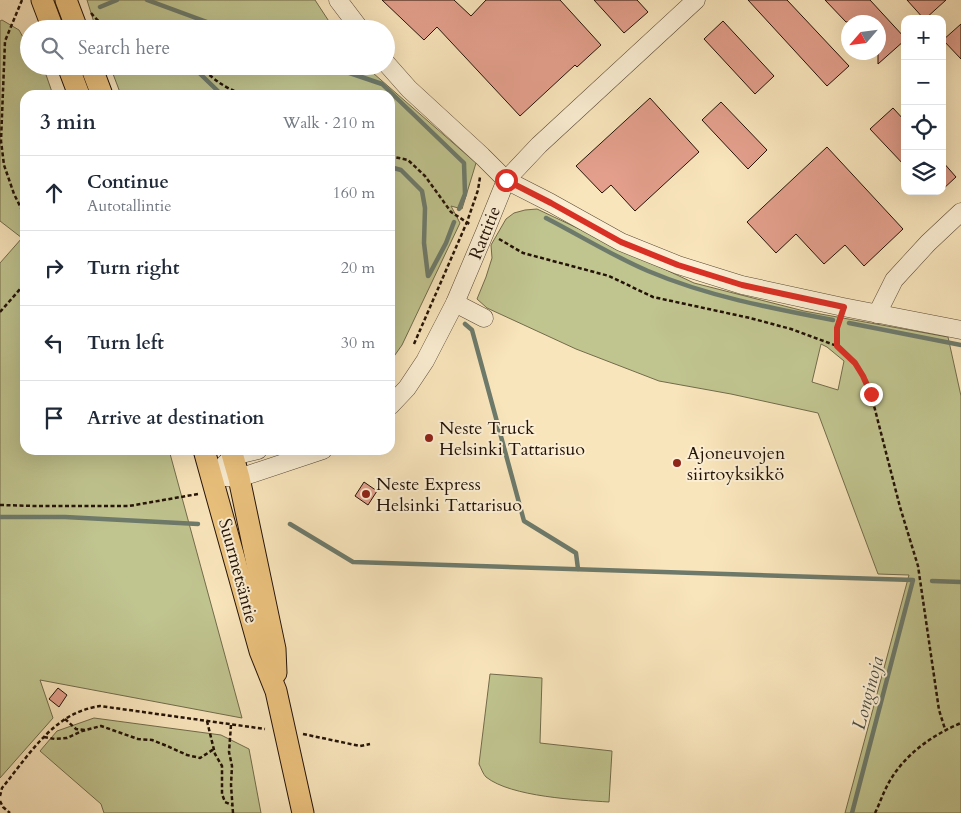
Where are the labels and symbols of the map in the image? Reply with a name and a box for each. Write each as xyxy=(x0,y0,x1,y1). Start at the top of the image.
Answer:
north arrow xyxy=(841,15,886,60)
route start xyxy=(495,169,518,192)
street label: Rattitie xyxy=(463,203,507,263)
route end xyxy=(860,383,883,406)
place label: Neste Truck Helsinki Tattarisuo xyxy=(439,416,585,462)
marker: Neste Truck Helsinki Tattarisuo xyxy=(423,432,435,444)
place label: Ajoneuvojen siirtoyksikkö xyxy=(687,441,786,487)
marker: Ajoneuvojen siirtoyksikkö xyxy=(671,457,683,469)
place label: Neste Express Helsinki Tattarisuo xyxy=(376,472,522,518)
marker: Neste Express Helsinki Tattarisuo xyxy=(360,488,372,500)
street label: Suurmetsäntie xyxy=(212,516,264,626)
water label: Longinoja xyxy=(846,653,890,733)

